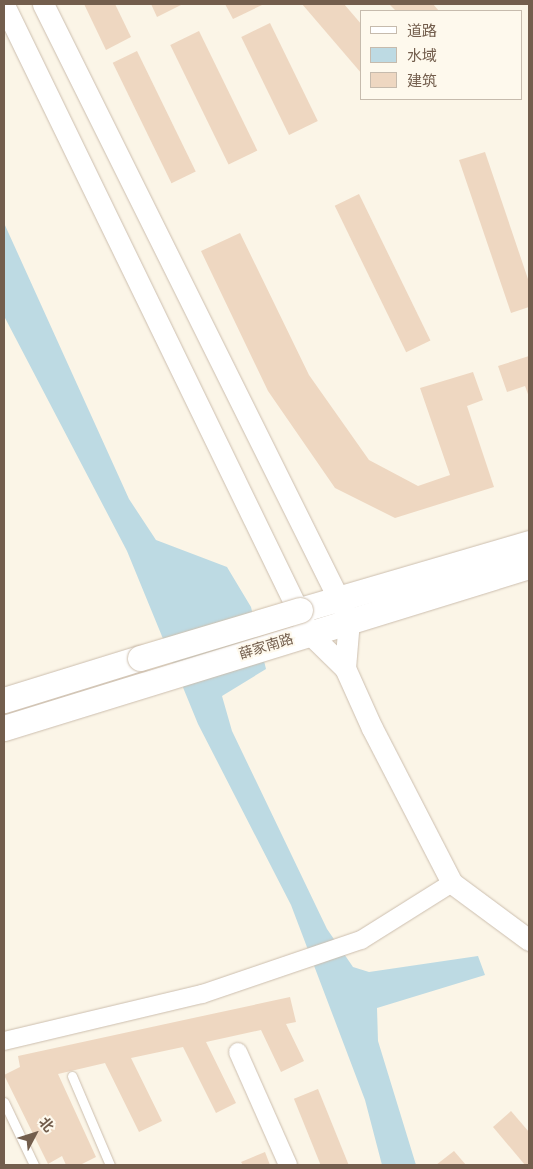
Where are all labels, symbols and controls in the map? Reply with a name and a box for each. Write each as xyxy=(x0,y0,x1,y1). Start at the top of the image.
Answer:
legend xyxy=(360,10,523,100)
text: 道路 xyxy=(407,21,437,39)
text: 水域 xyxy=(407,46,437,64)
text: 建筑 xyxy=(407,71,437,89)
street label: 薛家南路 xyxy=(237,630,295,662)
north arrow xyxy=(10,1109,60,1159)
text: 北 xyxy=(36,1113,58,1135)

